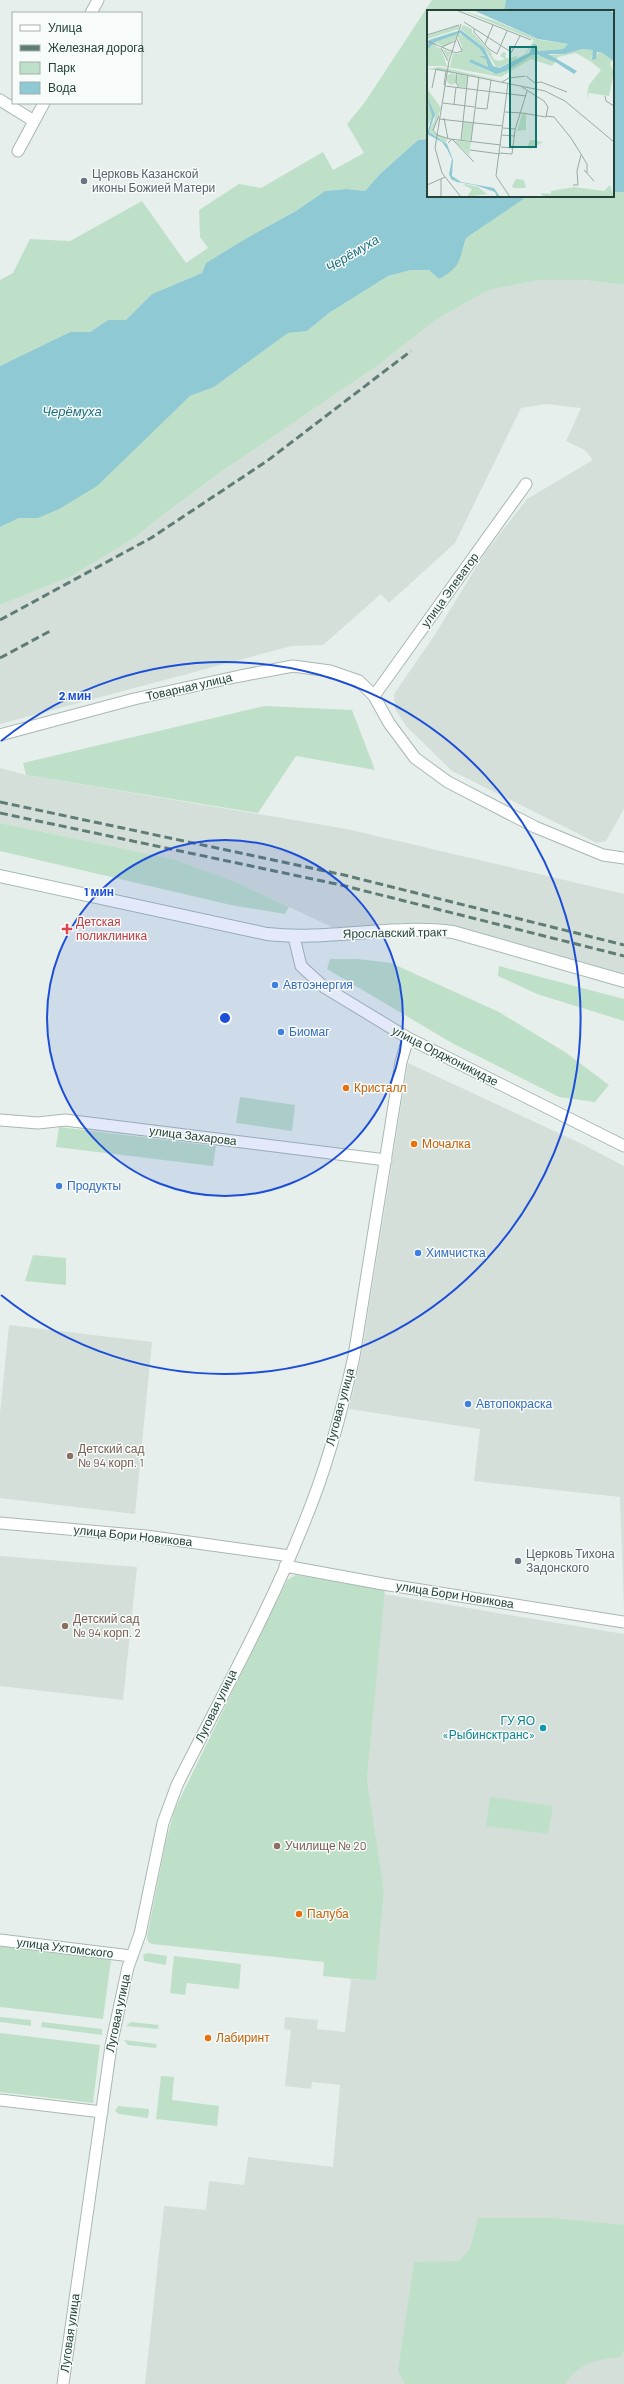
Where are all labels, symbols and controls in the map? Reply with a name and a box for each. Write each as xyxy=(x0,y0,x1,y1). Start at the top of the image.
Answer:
inset map xyxy=(427,10,614,197)
legend xyxy=(12,12,142,104)
text: Улица xyxy=(48,20,82,35)
text: Железная дорога xyxy=(48,40,144,55)
text: Парк xyxy=(48,60,76,75)
text: Вода xyxy=(48,80,76,95)
place label: Церковь Казанской иконы Божией Матери xyxy=(92,166,215,195)
marker: Церковь Казанской иконы Божией Матери xyxy=(79,176,89,186)
water label: Черёмуха xyxy=(322,231,382,275)
water label: Черёмуха xyxy=(42,403,102,419)
street label: улица Элеватор xyxy=(417,549,482,630)
street label: Товарная улица xyxy=(144,669,234,704)
text: 2 мин xyxy=(59,688,91,702)
text: 1 мин xyxy=(84,884,114,898)
place label: Детская поликлиника xyxy=(76,914,148,942)
marker: Детская поликлиника xyxy=(61,923,73,935)
street label: Ярославский тракт xyxy=(343,924,448,941)
place label: Автоэнергия xyxy=(283,977,353,992)
marker: Автоэнергия xyxy=(270,980,280,990)
centre of rings xyxy=(218,1011,232,1025)
street label: улица Орджоникидзе xyxy=(390,1022,501,1089)
place label: Биомаг xyxy=(289,1024,330,1038)
marker: Биомаг xyxy=(276,1027,286,1037)
place label: Кристалл xyxy=(354,1080,406,1095)
marker: Кристалл xyxy=(341,1083,351,1093)
street label: улица Захарова xyxy=(148,1123,238,1148)
place label: Мочалка xyxy=(422,1136,471,1150)
marker: Мочалка xyxy=(409,1139,419,1149)
place label: Продукты xyxy=(67,1178,121,1193)
marker: Продукты xyxy=(54,1181,64,1191)
place label: Химчистка xyxy=(426,1245,486,1259)
marker: Химчистка xyxy=(413,1248,423,1258)
street label: Луговая улица xyxy=(322,1366,357,1447)
place label: Автопокраска xyxy=(476,1396,552,1411)
marker: Автопокраска xyxy=(463,1399,473,1409)
place label: Детский сад № 94 корп. 1 xyxy=(78,1441,145,1470)
marker: Детский сад № 94 корп. 1 xyxy=(65,1451,75,1461)
street label: улица Бори Новикова xyxy=(73,1522,193,1549)
place label: Церковь Тихона Задонского xyxy=(526,1546,615,1575)
marker: Церковь Тихона Задонского xyxy=(513,1556,523,1566)
street label: улица Бори Новикова xyxy=(395,1578,515,1611)
place label: Детский сад № 94 корп. 2 xyxy=(73,1611,141,1640)
marker: Детский сад № 94 корп. 2 xyxy=(60,1621,70,1631)
street label: Луговая улица xyxy=(191,1666,240,1745)
place label: ГУ ЯО «Рыбинсктранс» xyxy=(442,1713,535,1742)
marker: ГУ ЯО «Рыбинсктранс» xyxy=(538,1723,548,1733)
place label: Училище № 20 xyxy=(285,1838,367,1853)
marker: Училище № 20 xyxy=(272,1841,282,1851)
place label: Палуба xyxy=(307,1906,349,1921)
marker: Палуба xyxy=(294,1909,304,1919)
street label: улица Ухтомского xyxy=(16,1934,115,1961)
street label: Луговая улица xyxy=(102,1972,133,2053)
place label: Лабиринт xyxy=(216,2030,270,2045)
marker: Лабиринт xyxy=(203,2033,213,2043)
street label: Луговая улица xyxy=(57,2292,83,2373)

